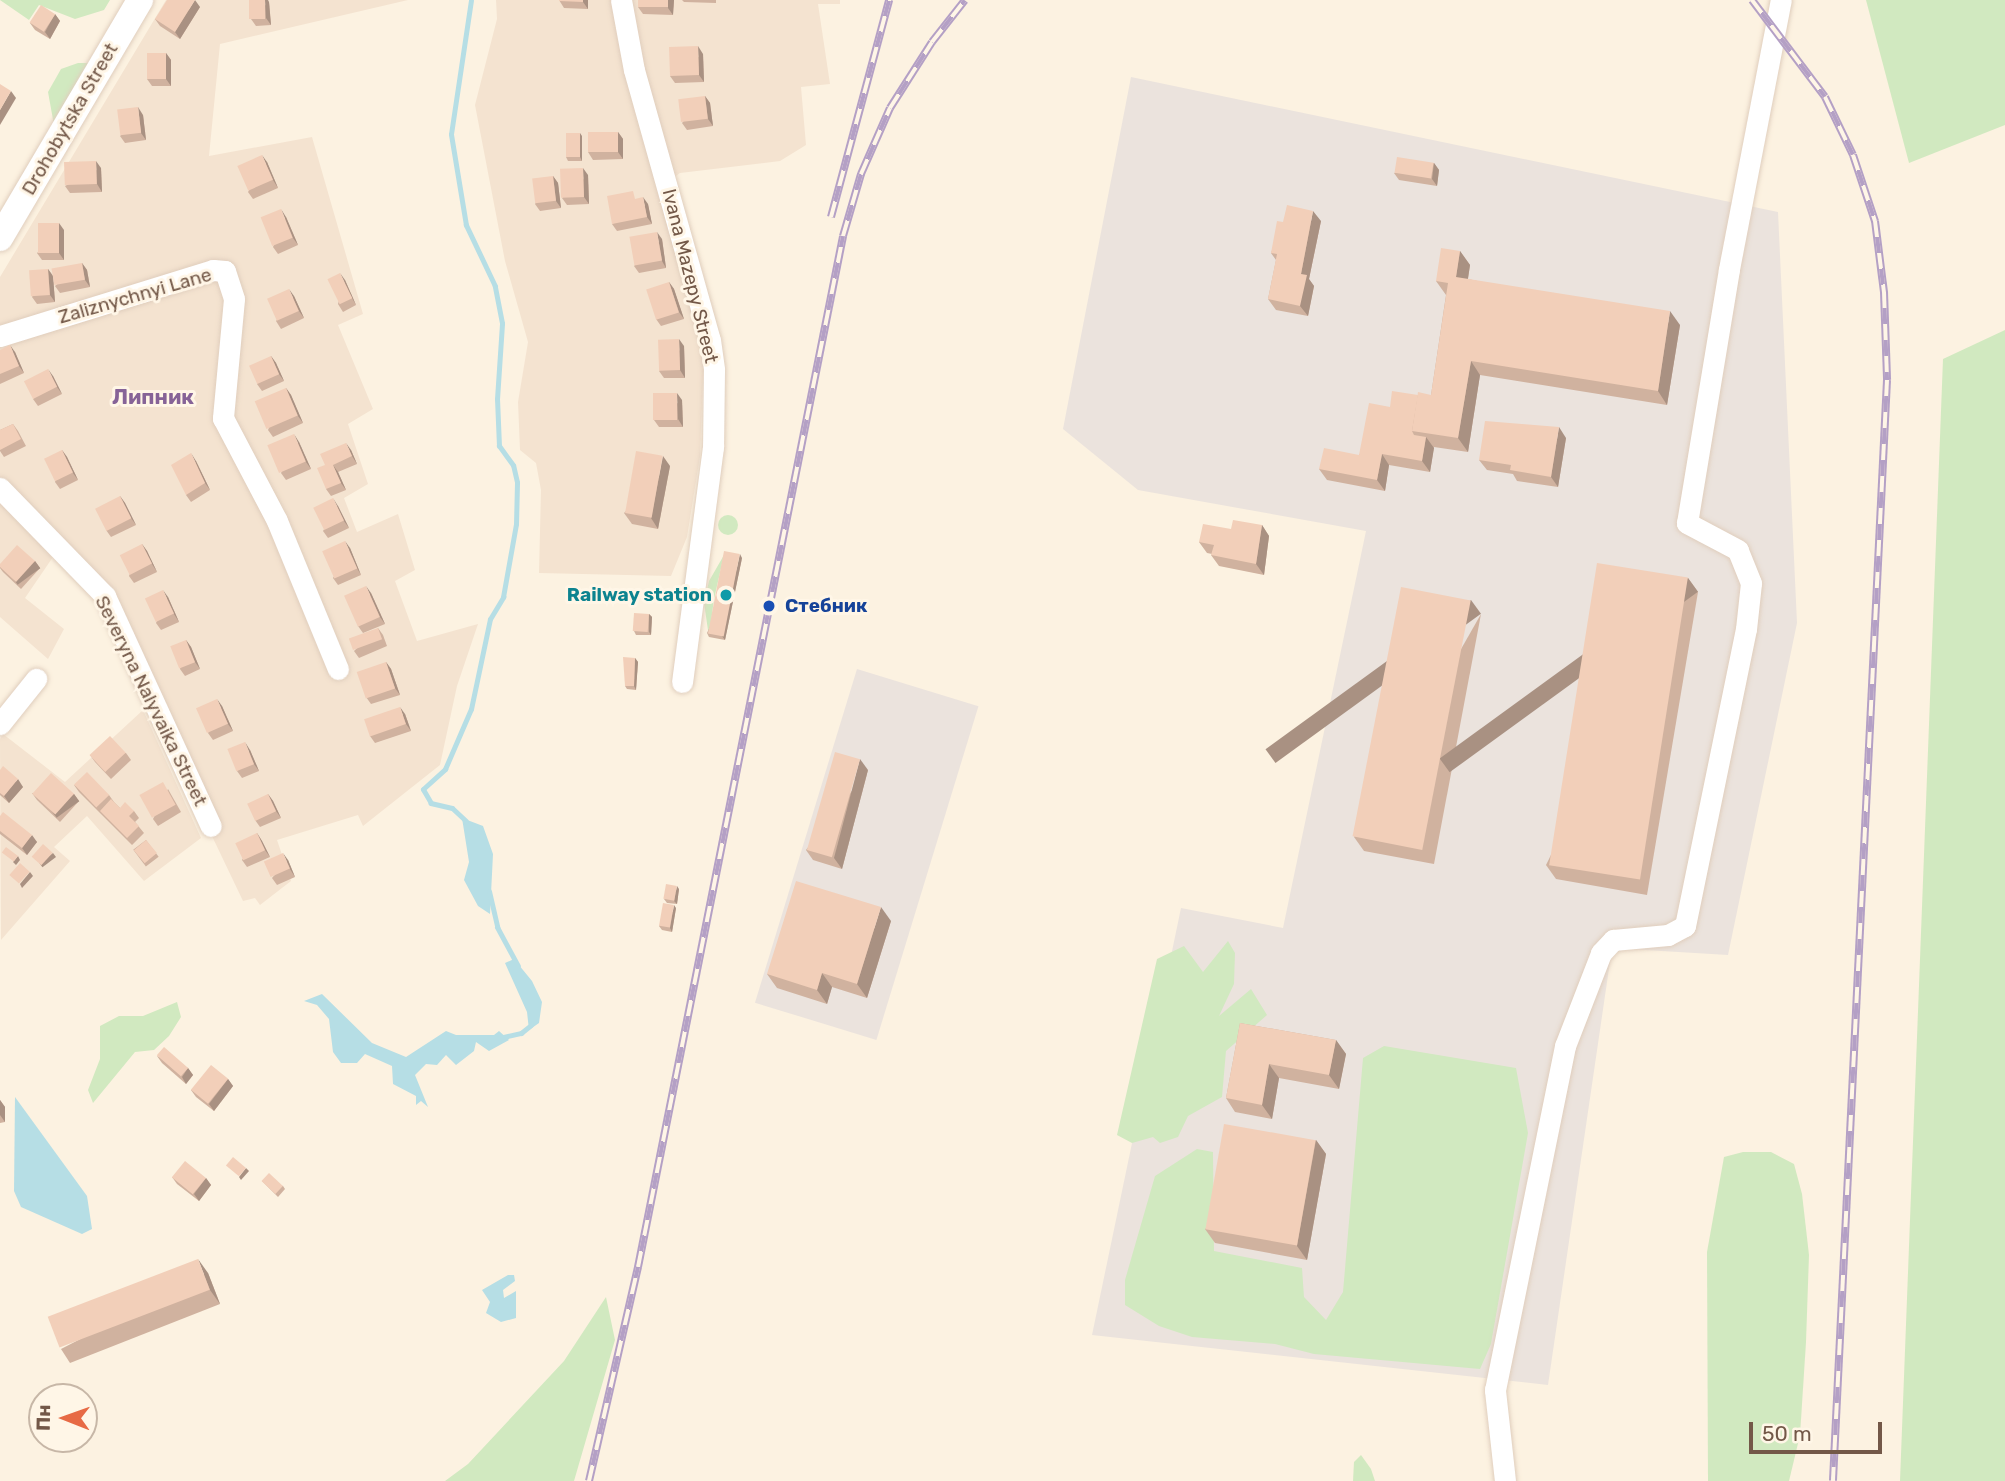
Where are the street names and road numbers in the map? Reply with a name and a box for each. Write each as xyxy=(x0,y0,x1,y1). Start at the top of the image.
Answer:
street label: Drohobytska Street xyxy=(17,39,123,199)
street label: Ivana Mazepy Street xyxy=(657,186,723,366)
street label: Zaliznychnyi Lane xyxy=(56,263,214,329)
street label: Severyna Nalyvaika Street xyxy=(90,592,212,810)

